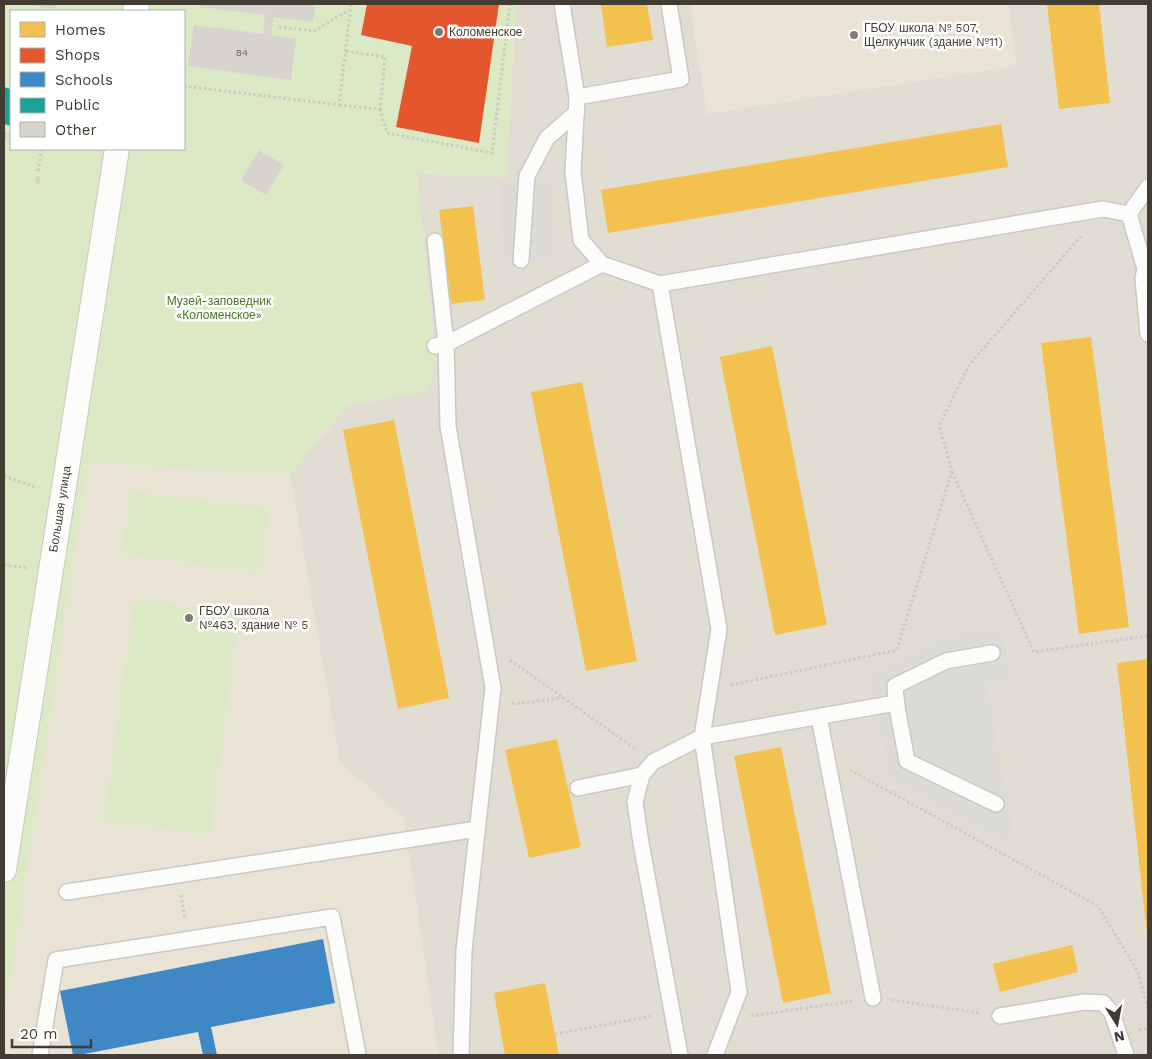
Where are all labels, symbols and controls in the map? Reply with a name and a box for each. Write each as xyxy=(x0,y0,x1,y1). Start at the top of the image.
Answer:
legend xyxy=(10,10,185,150)
text: Homes xyxy=(55,21,106,39)
place label: ГБОУ школа № 507, Щелкунчик (здание №11) xyxy=(864,21,1003,49)
place label: Коломенское xyxy=(449,25,523,39)
marker: Коломенское xyxy=(433,26,445,38)
marker: ГБОУ школа № 507, Щелкунчик (здание №11) xyxy=(848,29,860,41)
text: Shops xyxy=(55,46,100,64)
house number: 84 xyxy=(236,47,248,58)
text: Schools xyxy=(55,71,113,89)
text: Public xyxy=(55,96,100,114)
text: Other xyxy=(55,121,97,139)
park label: Музей-заповедник «Коломенское» xyxy=(167,294,272,322)
street label: Большая улица xyxy=(46,464,74,553)
place label: ГБОУ школа №463, здание № 5 xyxy=(199,604,308,632)
marker: ГБОУ школа №463, здание № 5 xyxy=(183,612,195,624)
north arrow xyxy=(1092,999,1142,1049)
scale bar xyxy=(12,1016,91,1048)
text: 20 m xyxy=(20,1025,58,1043)
text: N xyxy=(1113,1028,1126,1046)

